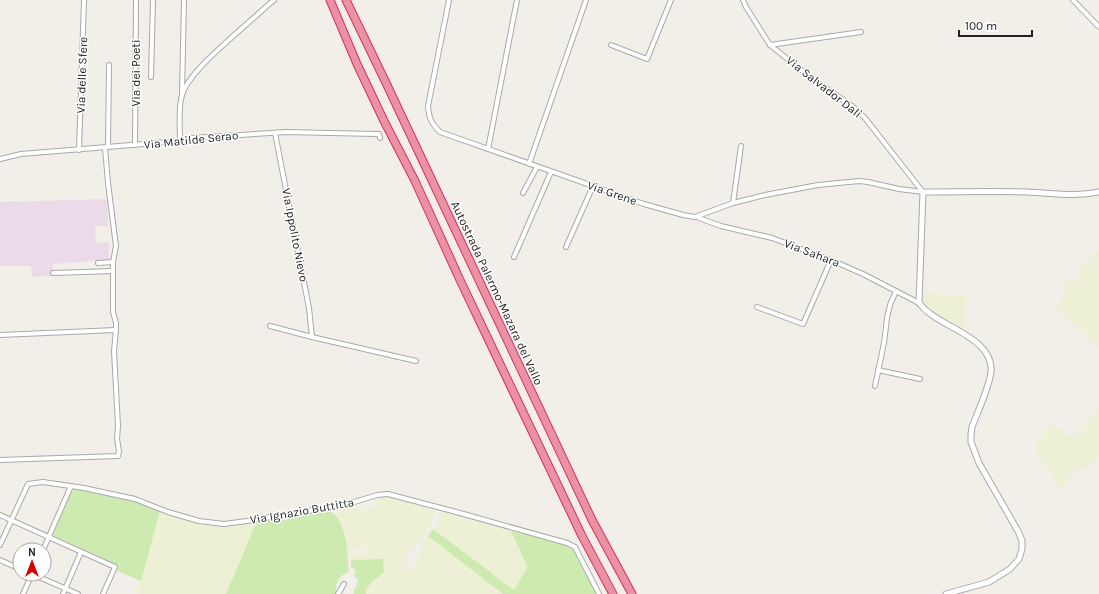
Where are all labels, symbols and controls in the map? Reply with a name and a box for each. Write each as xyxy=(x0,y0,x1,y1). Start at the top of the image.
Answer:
scale bar xyxy=(959,12,1032,38)
text: 100 m xyxy=(965,19,997,33)
street label: Via delle Sfere xyxy=(74,36,90,114)
street label: Via dei Poeti xyxy=(129,40,143,106)
street label: Via Salvador Dalì xyxy=(783,53,865,121)
street label: Via Matilde Serao xyxy=(143,128,239,152)
street label: Via Grene xyxy=(585,178,639,208)
street label: Via Ippolito Nievo xyxy=(279,187,311,283)
street label: Autostrada Palermo-Mazara del Vallo xyxy=(448,199,546,387)
street label: Via Sahara xyxy=(782,236,842,270)
street label: Via Ignazio Buttitta xyxy=(249,495,355,527)
north arrow xyxy=(12,542,52,582)
text: N xyxy=(28,546,36,559)

